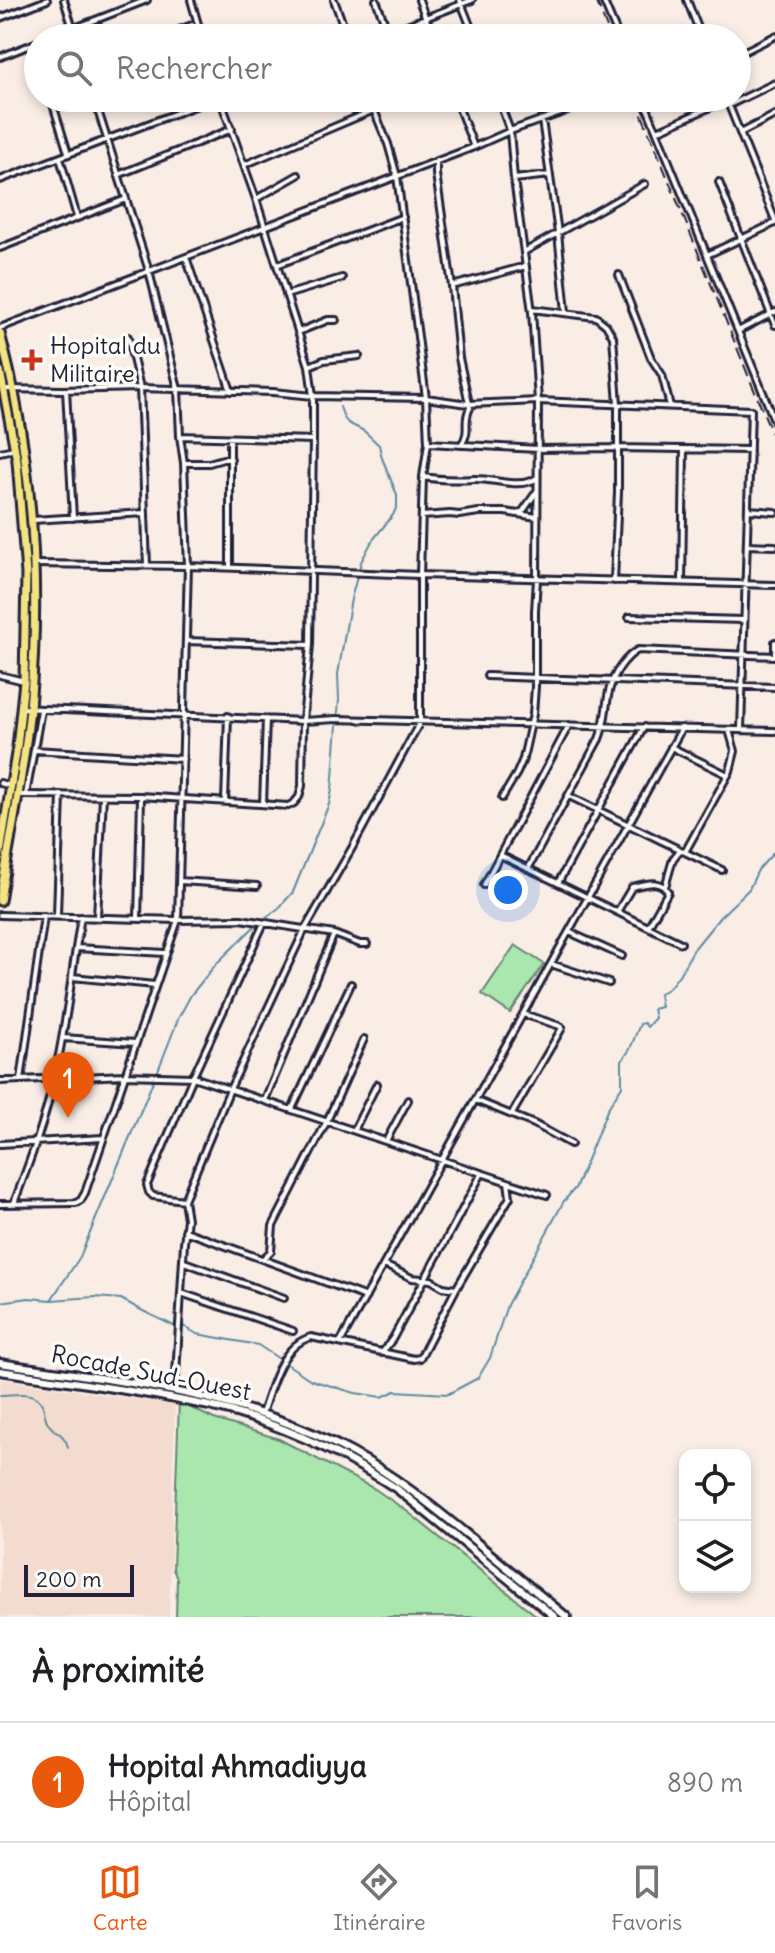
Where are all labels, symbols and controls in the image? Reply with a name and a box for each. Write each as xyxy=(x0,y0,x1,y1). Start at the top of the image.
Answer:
search box xyxy=(24,24,751,112)
icon: search xyxy=(52,46,96,90)
text: Rechercher xyxy=(116,49,272,87)
place label: Hopital du Militaire xyxy=(50,330,161,388)
marker: Hopital du Militaire xyxy=(21,349,43,371)
your location xyxy=(488,870,528,910)
pin: 1 xyxy=(42,1052,94,1118)
street label: Rocade Sud-Ouest xyxy=(49,1338,253,1406)
map controls xyxy=(679,1449,751,1593)
button: locate xyxy=(679,1449,751,1521)
button: layers xyxy=(679,1521,751,1593)
scale bar xyxy=(24,1561,134,1597)
text: 200 m xyxy=(36,1565,102,1593)
text: À proximité xyxy=(32,1648,205,1691)
text: Hopital Ahmadiyya xyxy=(108,1747,367,1785)
text: 1 xyxy=(53,1766,63,1799)
text: 890 m xyxy=(667,1766,743,1799)
text: Hôpital xyxy=(108,1785,191,1818)
tab: Carte xyxy=(93,1860,148,1936)
tab: Itinéraire xyxy=(333,1860,426,1936)
tab: Favoris xyxy=(611,1860,682,1936)

